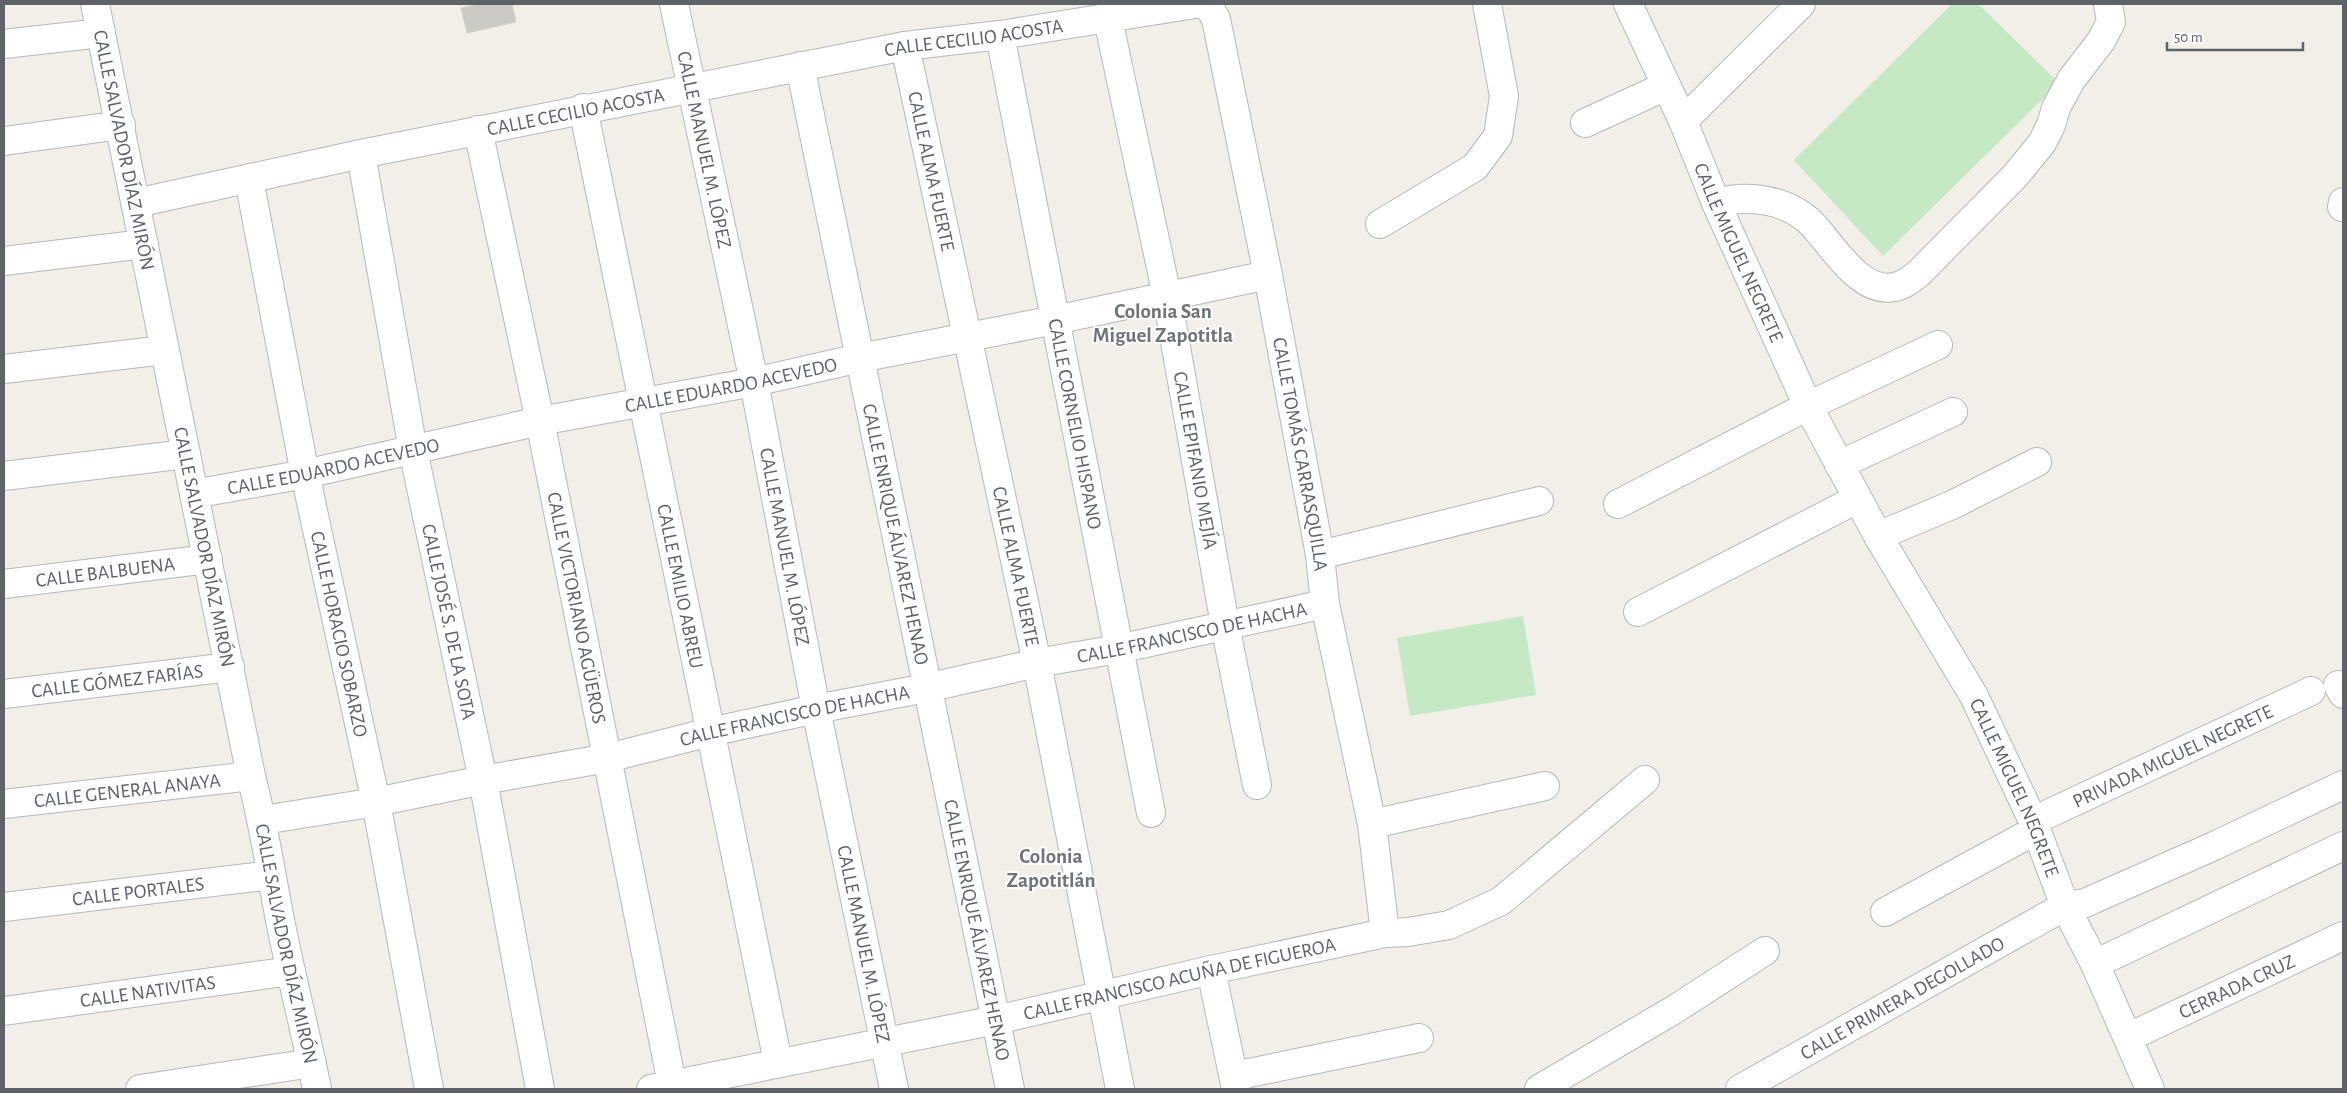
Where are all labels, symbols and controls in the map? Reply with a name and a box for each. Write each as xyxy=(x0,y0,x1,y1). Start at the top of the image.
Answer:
street label: CALLE CECILIO ACOSTA xyxy=(883,16,1065,61)
scale bar xyxy=(2167,20,2303,52)
street label: CALLE SALVADOR DÍAZ MIRÓN xyxy=(90,28,158,272)
text: 50 m xyxy=(2174,30,2203,45)
street label: CALLE MANUEL M. LÓPEZ xyxy=(673,50,734,250)
street label: CALLE CECILIO ACOSTA xyxy=(485,85,667,140)
street label: CALLE ALMA FUERTE xyxy=(904,90,958,253)
street label: CALLE MIGUEL NEGRETE xyxy=(1690,160,1787,345)
district label: Colonia San Miguel Zapotitla xyxy=(1093,301,1233,346)
street label: CALLE CORNELIO HISPANO xyxy=(1044,317,1105,531)
street label: CALLE TOMÁS CARRASQUILLA xyxy=(1269,336,1331,573)
street label: CALLE EDUARDO ACEVEDO xyxy=(623,355,839,416)
street label: CALLE EPIFANIO MEJÍA xyxy=(1169,370,1221,551)
street label: CALLE ENRIQUE ÁLVAREZ HENAO xyxy=(859,402,932,667)
street label: CALLE SALVADOR DÍAZ MIRÓN xyxy=(170,425,238,669)
street label: CALLE EDUARDO ACEVEDO xyxy=(226,435,441,499)
street label: CALLE MANUEL M. LÓPEZ xyxy=(756,446,813,647)
street label: CALLE ALMA FUERTE xyxy=(989,485,1042,648)
street label: CALLE VICTORIANO AGÜEROS xyxy=(543,490,609,726)
street label: CALLE EMILIO ABREU xyxy=(653,502,706,670)
street label: CALLE JOSÉ S. DE LA SOTA xyxy=(418,522,479,722)
street label: CALLE HORACIO SOBARZO xyxy=(307,529,371,739)
street label: CALLE BALBUENA xyxy=(34,554,177,591)
street label: CALLE FRANCISCO DE HACHA xyxy=(1076,599,1309,667)
street label: CALLE GÓMEZ FARÍAS xyxy=(30,661,204,702)
street label: CALLE FRANCISCO DE HACHA xyxy=(678,682,912,750)
street label: CALLE MIGUEL NEGRETE xyxy=(1966,695,2062,880)
street label: PRIVADA MIGUEL NEGRETE xyxy=(2070,701,2276,812)
street label: CALLE GENERAL ANAYA xyxy=(33,770,222,812)
street label: CALLE ENRIQUE ÁLVAREZ HENAO xyxy=(940,798,1013,1063)
street label: CALLE SALVADOR DÍAZ MIRÓN xyxy=(251,822,320,1066)
street label: CALLE MANUEL M. LÓPEZ xyxy=(833,844,893,1045)
district label: Colonia Zapotitlán xyxy=(1006,846,1096,891)
street label: CALLE PORTALES xyxy=(71,874,205,910)
street label: CALLE PRIMERA DEGOLLADO xyxy=(1797,933,2008,1064)
street label: CALLE FRANCISCO ACUÑA DE FIGUEROA xyxy=(1022,935,1338,1024)
street label: CERRADA CRUZ xyxy=(2176,951,2298,1023)
street label: CALLE NATIVITAS xyxy=(79,973,217,1011)

